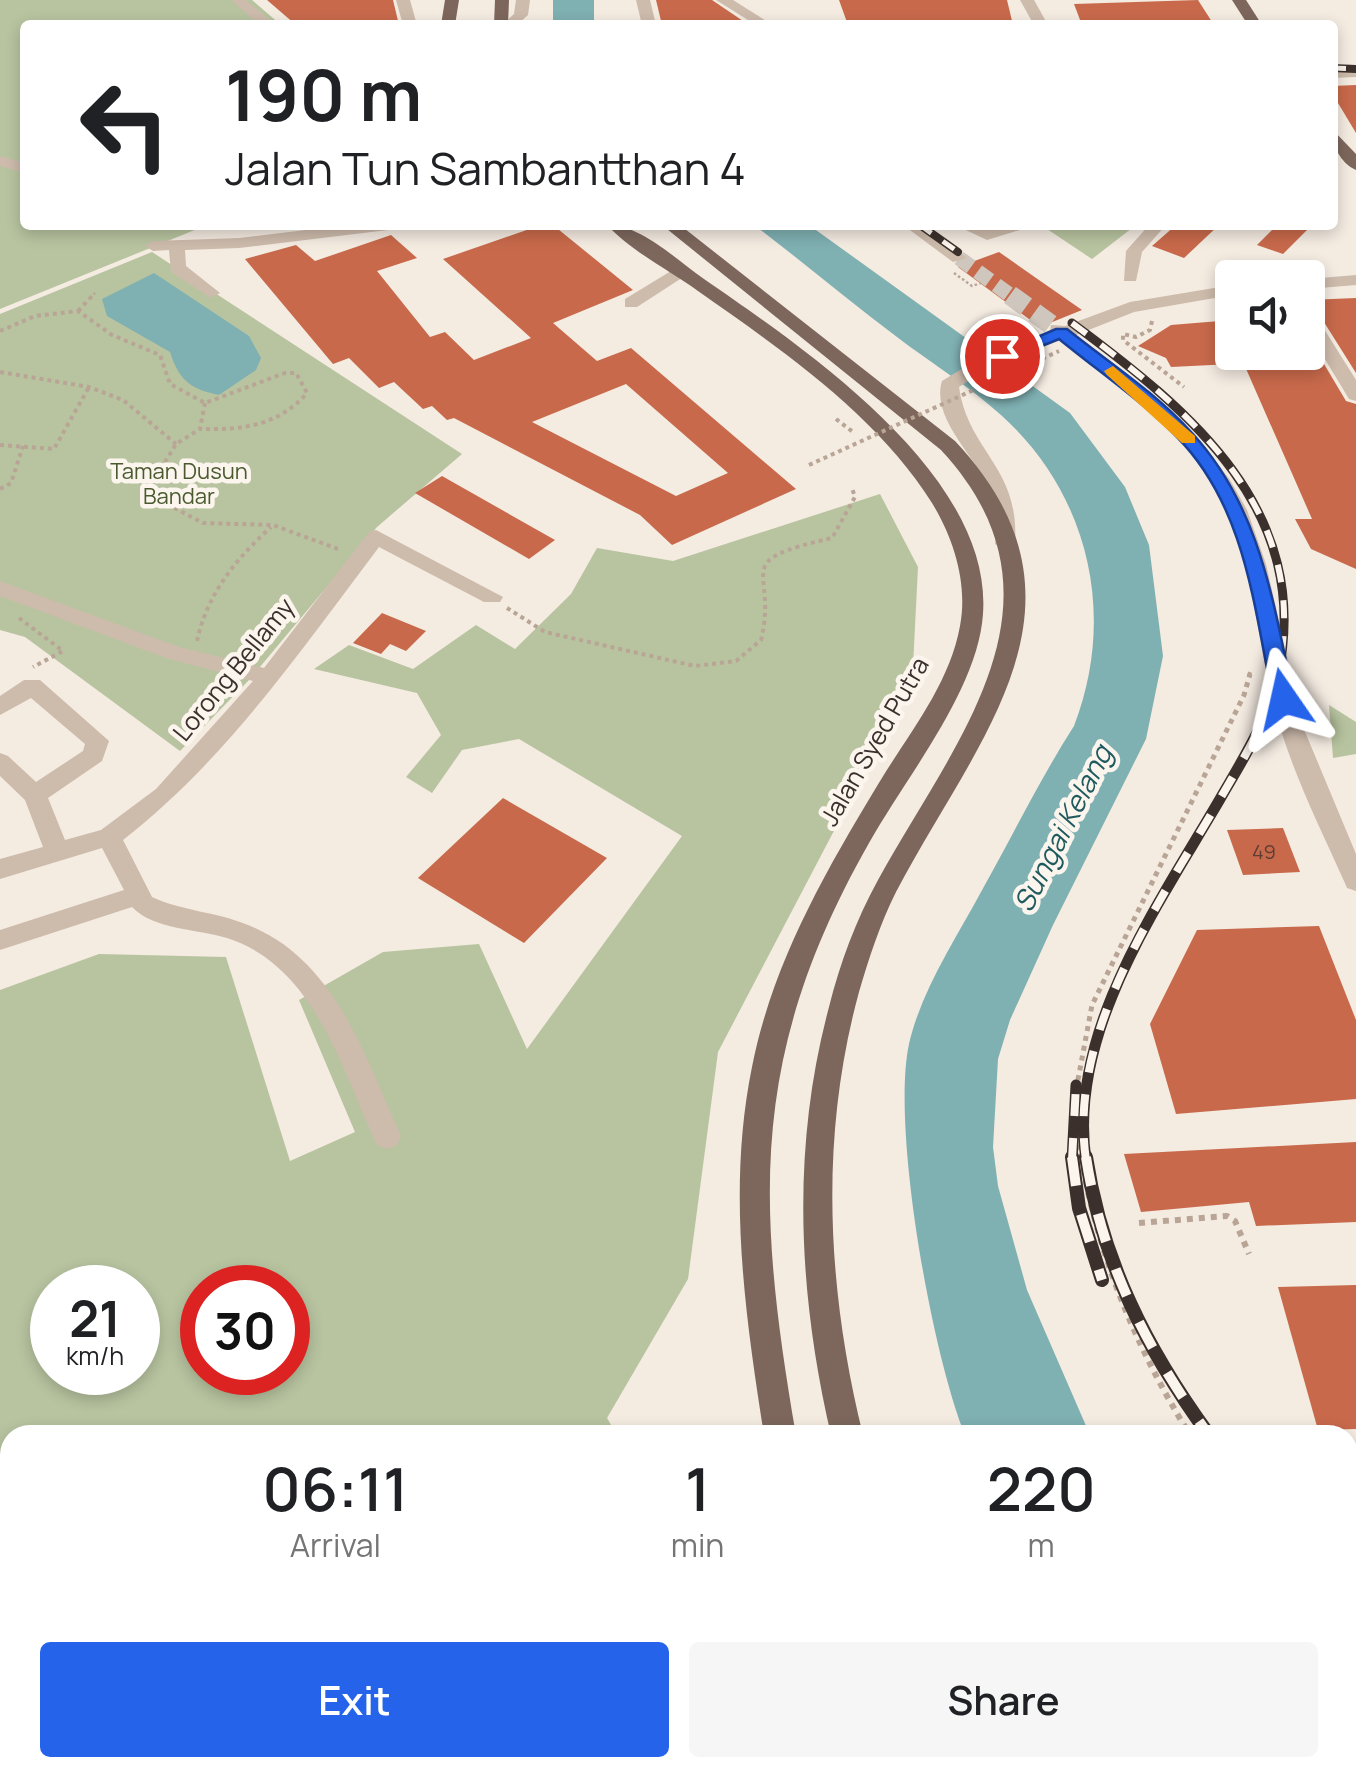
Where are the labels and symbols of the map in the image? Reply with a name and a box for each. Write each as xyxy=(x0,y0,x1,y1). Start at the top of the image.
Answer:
pin xyxy=(960,314,1045,399)
park label: Taman Dusun Bandar xyxy=(110,456,248,511)
street label: Lorong Bellamy xyxy=(164,590,302,748)
position arrow xyxy=(1232,647,1336,751)
street label: Jalan Syed Putra xyxy=(811,650,937,832)
water label: Sungai Kelang xyxy=(1004,736,1121,918)
house number: 49 xyxy=(1252,838,1276,865)
speed limit sign: 30 xyxy=(180,1265,310,1395)

